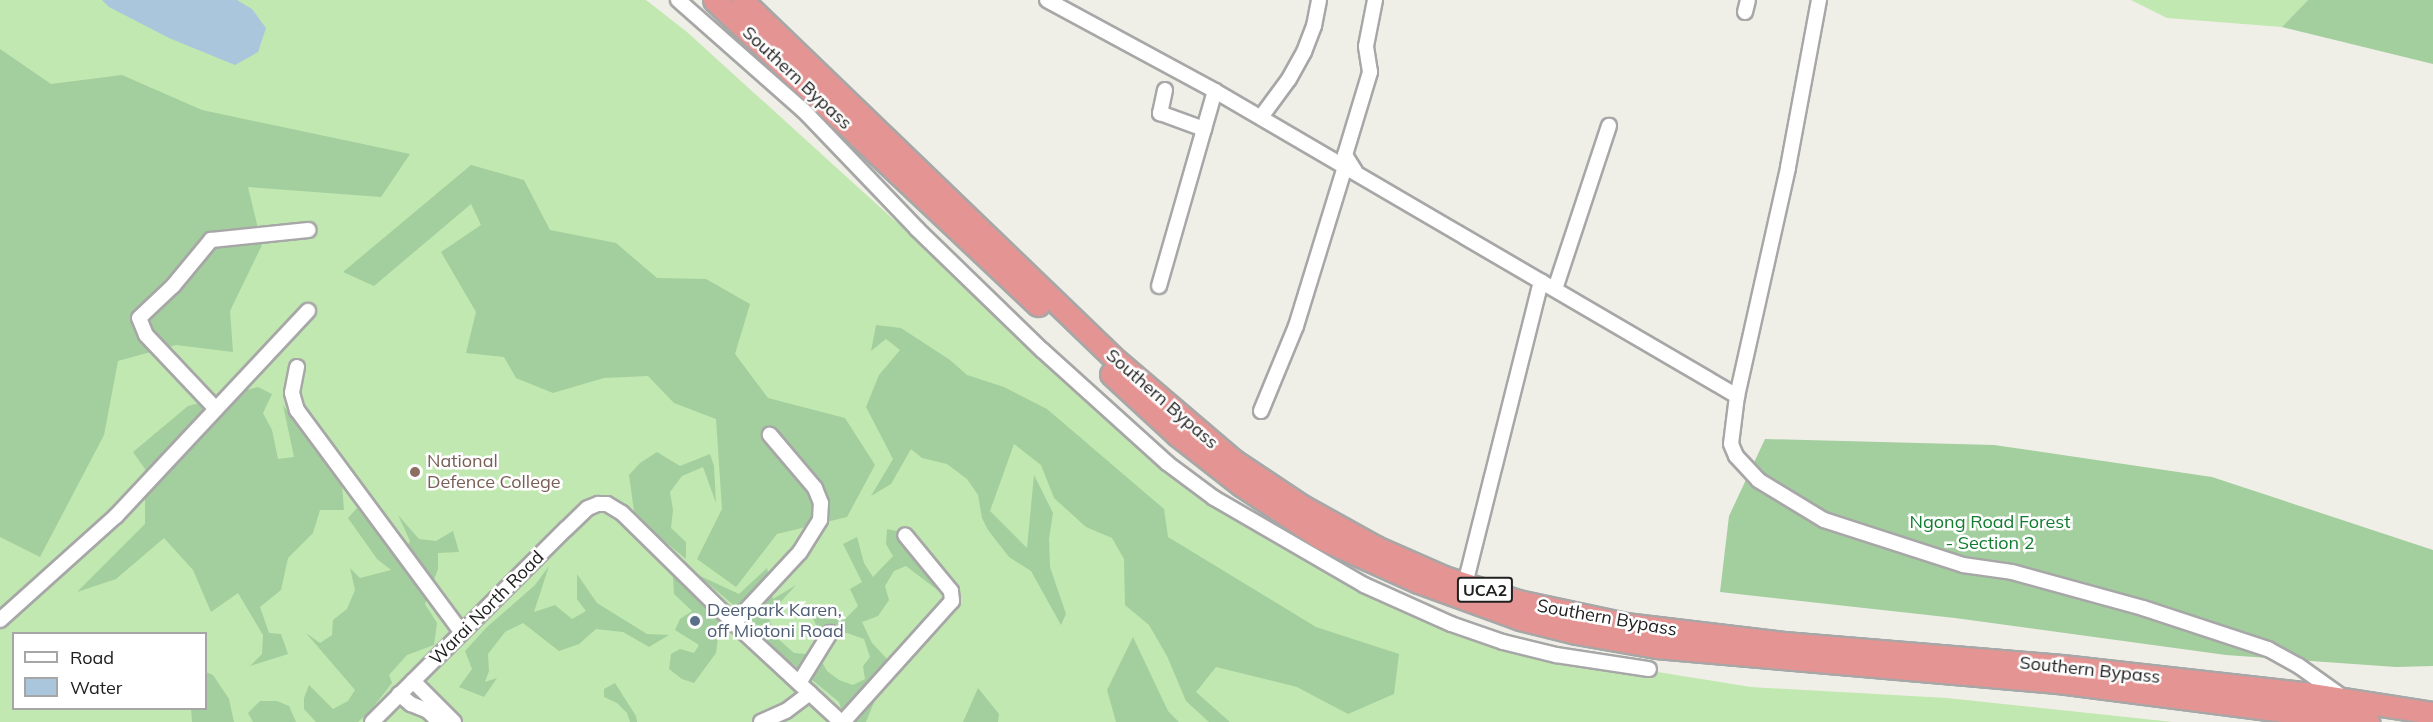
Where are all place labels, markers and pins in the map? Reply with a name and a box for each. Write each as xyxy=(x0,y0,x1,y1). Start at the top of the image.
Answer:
place label: National Defence College xyxy=(427,451,561,494)
marker: National Defence College xyxy=(408,465,422,479)
place label: Deerpark Karen, off Miotoni Road xyxy=(707,600,844,642)
marker: Deerpark Karen, off Miotoni Road xyxy=(688,614,702,628)

